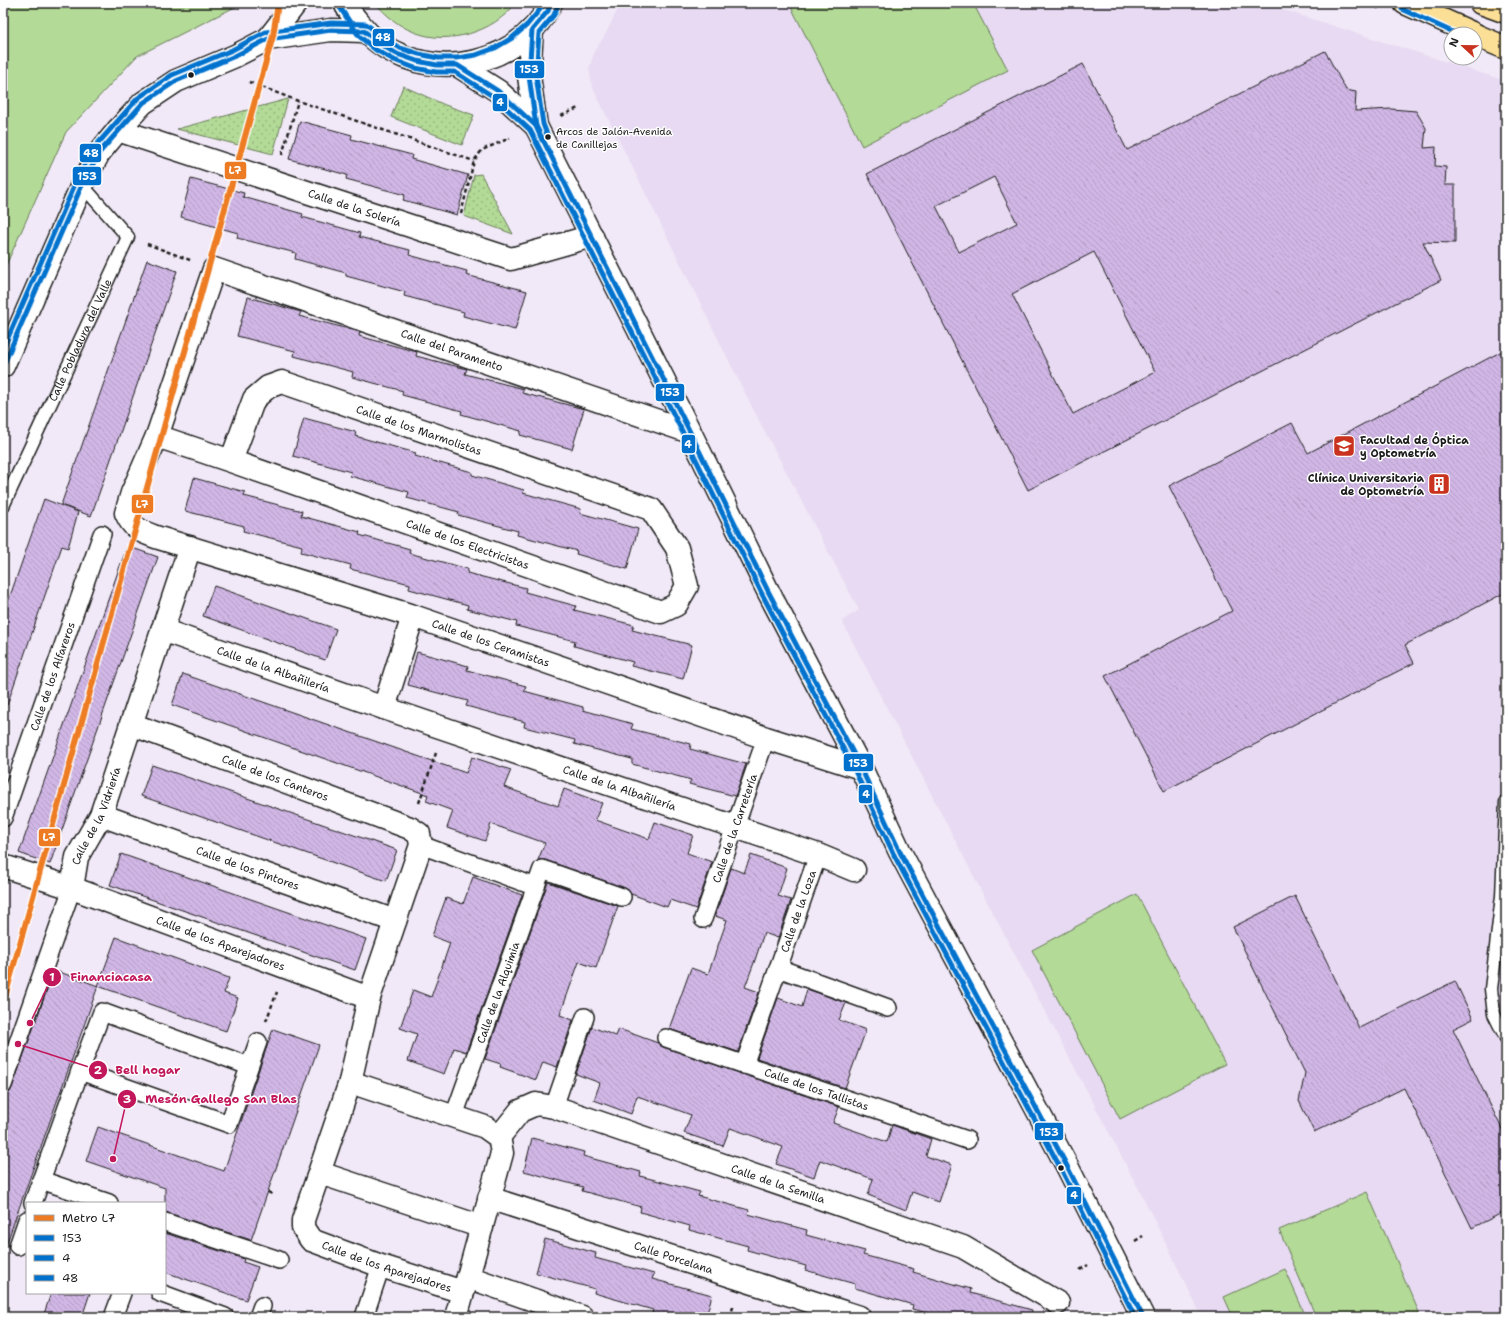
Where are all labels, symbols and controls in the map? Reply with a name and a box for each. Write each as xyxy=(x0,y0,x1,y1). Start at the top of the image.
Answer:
north arrow xyxy=(1443,26,1483,66)
line badge: 48 xyxy=(372,28,395,47)
text: 48 xyxy=(375,30,391,45)
text: N xyxy=(1446,35,1463,49)
line badge: 153 xyxy=(514,60,545,79)
text: 153 xyxy=(519,62,539,77)
unlabelled marker xyxy=(186,70,196,80)
line badge: 4 xyxy=(492,93,508,112)
text: 4 xyxy=(496,95,504,110)
place label: Arcos de Jalón-Avenida de Canillejas xyxy=(556,125,673,151)
marker: Arcos de Jalón-Avenida de Canillejas xyxy=(543,132,553,142)
line badge: 48 xyxy=(79,143,102,163)
text: 48 xyxy=(83,146,99,161)
line badge: L7 xyxy=(224,161,247,180)
text: L7 xyxy=(229,163,242,178)
line badge: 153 xyxy=(72,166,102,186)
text: 153 xyxy=(77,169,97,184)
street label: Calle de la Solería xyxy=(306,186,403,230)
street label: Calle Pobladura del Valle xyxy=(46,277,115,404)
street label: Calle del Paramento xyxy=(399,326,505,375)
line badge: 153 xyxy=(655,383,685,402)
text: 153 xyxy=(660,385,680,400)
street label: Calle de los Marmolistas xyxy=(354,402,484,459)
place label: Facultad de Óptica y Optometría xyxy=(1360,432,1469,461)
school or university icon: Facultad de Óptica y Optometría xyxy=(1331,433,1357,459)
line badge: 4 xyxy=(681,434,696,454)
text: 4 xyxy=(684,437,692,452)
place label: Clínica Universitaria de Optometría xyxy=(1308,471,1424,499)
building icon: Clínica Universitaria de Optometría xyxy=(1426,471,1452,497)
line badge: L7 xyxy=(131,494,154,514)
text: L7 xyxy=(136,497,149,512)
street label: Calle de los Electricistas xyxy=(404,516,531,573)
street label: Calle de los Ceramistas xyxy=(430,616,552,671)
street label: Calle de los Alfareros xyxy=(27,620,79,733)
street label: Calle de la Albañilería xyxy=(215,643,332,696)
street label: Calle de los Canteros xyxy=(220,752,331,805)
line badge: 153 xyxy=(843,753,874,772)
text: 153 xyxy=(848,756,868,771)
street label: Calle de la Albañilería xyxy=(561,762,678,814)
street label: Calle de la Vidriería xyxy=(69,765,125,866)
street label: Calle de la Carretería xyxy=(709,772,761,885)
line badge: 4 xyxy=(858,784,873,804)
text: 4 xyxy=(862,787,870,802)
line badge: L7 xyxy=(38,828,61,847)
text: L7 xyxy=(43,830,56,845)
street label: Calle de los Pintores xyxy=(194,843,301,894)
street label: Calle de la Loza xyxy=(777,868,820,954)
street label: Calle de los Aparejadores xyxy=(154,913,287,974)
street label: Calle de la Alquimia xyxy=(473,940,523,1046)
callout: Financiacasa xyxy=(42,965,160,989)
text: 1 xyxy=(49,969,55,985)
text: Financiacasa xyxy=(70,969,153,985)
callout: Bell hogar xyxy=(88,1058,189,1082)
text: 2 xyxy=(94,1062,103,1078)
text: Bell hogar xyxy=(116,1062,181,1078)
street label: Calle de los Tallistas xyxy=(762,1065,871,1114)
callout: Mesón Gallego San Blas xyxy=(117,1087,305,1111)
text: 3 xyxy=(123,1091,131,1107)
text: Mesón Gallego San Blas xyxy=(145,1091,297,1107)
line badge: 153 xyxy=(1034,1122,1064,1141)
text: 153 xyxy=(1039,1125,1059,1140)
street label: Calle de la Semilla xyxy=(729,1161,827,1207)
unlabelled marker xyxy=(1056,1163,1066,1173)
line badge: 4 xyxy=(1066,1186,1082,1205)
text: 4 xyxy=(1070,1188,1078,1203)
legend xyxy=(26,1202,166,1294)
text: Metro L7 xyxy=(62,1210,115,1226)
text: 153 xyxy=(62,1230,82,1246)
street label: Calle de los Aparejadores xyxy=(320,1238,454,1296)
street label: Calle Porcelana xyxy=(632,1238,715,1278)
text: 4 xyxy=(62,1250,70,1266)
text: 48 xyxy=(62,1270,79,1286)

